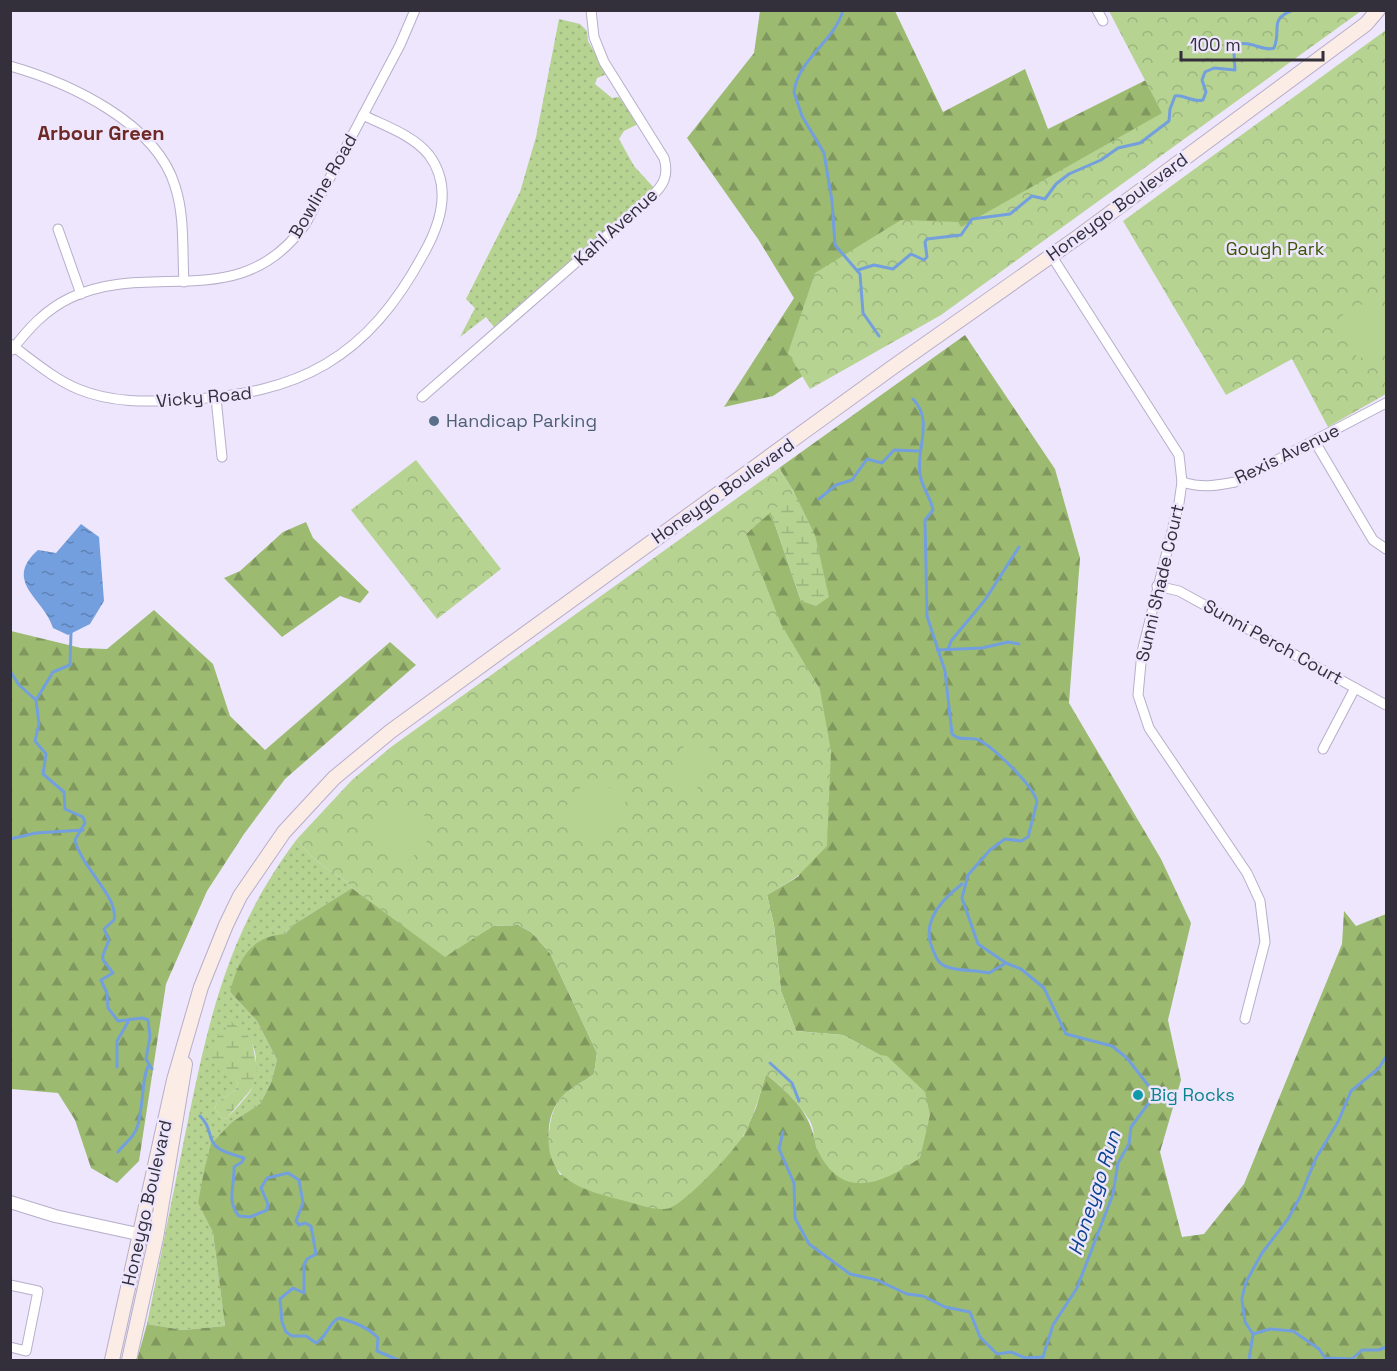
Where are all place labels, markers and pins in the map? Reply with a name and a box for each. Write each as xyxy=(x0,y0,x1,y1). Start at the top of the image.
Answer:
place label: Handicap Parking xyxy=(446,409,597,432)
marker: Handicap Parking xyxy=(427,414,441,428)
place label: Big Rocks xyxy=(1150,1083,1235,1106)
marker: Big Rocks xyxy=(1131,1088,1145,1102)

